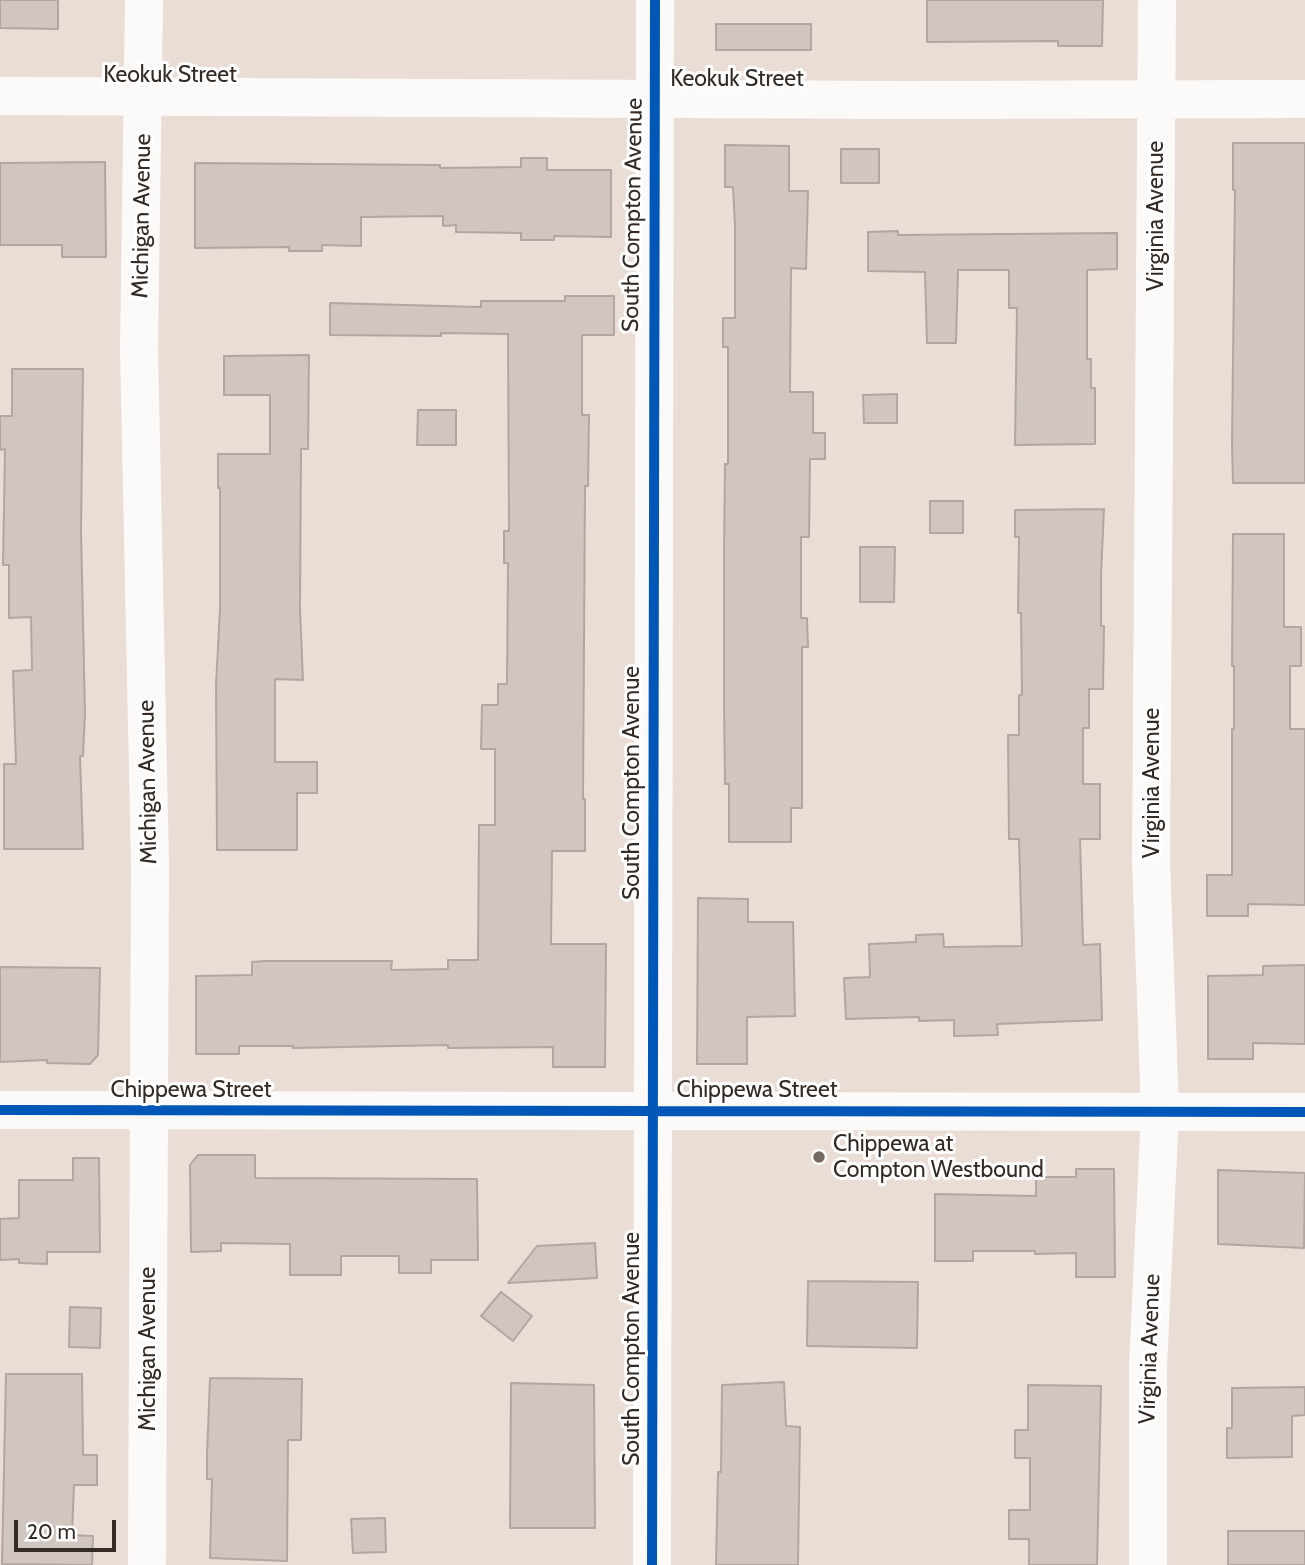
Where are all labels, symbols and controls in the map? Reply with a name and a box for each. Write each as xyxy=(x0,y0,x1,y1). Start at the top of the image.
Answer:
street label: Keokuk Street xyxy=(103,61,237,89)
street label: Keokuk Street xyxy=(670,65,804,93)
street label: South Compton Avenue xyxy=(617,98,649,332)
street label: Michigan Avenue xyxy=(127,133,157,299)
street label: Virginia Avenue xyxy=(1142,141,1170,291)
street label: South Compton Avenue xyxy=(618,666,646,900)
street label: Michigan Avenue xyxy=(133,699,163,865)
street label: Virginia Avenue xyxy=(1138,708,1166,858)
street label: Chippewa Street xyxy=(111,1076,271,1104)
street label: Chippewa Street xyxy=(677,1076,837,1104)
place label: Chippewa at Compton Westbound xyxy=(833,1130,1044,1184)
marker: Chippewa at Compton Westbound xyxy=(811,1149,827,1165)
street label: South Compton Avenue xyxy=(618,1232,646,1466)
street label: Michigan Avenue xyxy=(134,1267,162,1431)
street label: Virginia Avenue xyxy=(1134,1273,1166,1425)
scale bar xyxy=(18,1506,119,1550)
text: 20 m xyxy=(27,1519,76,1544)

